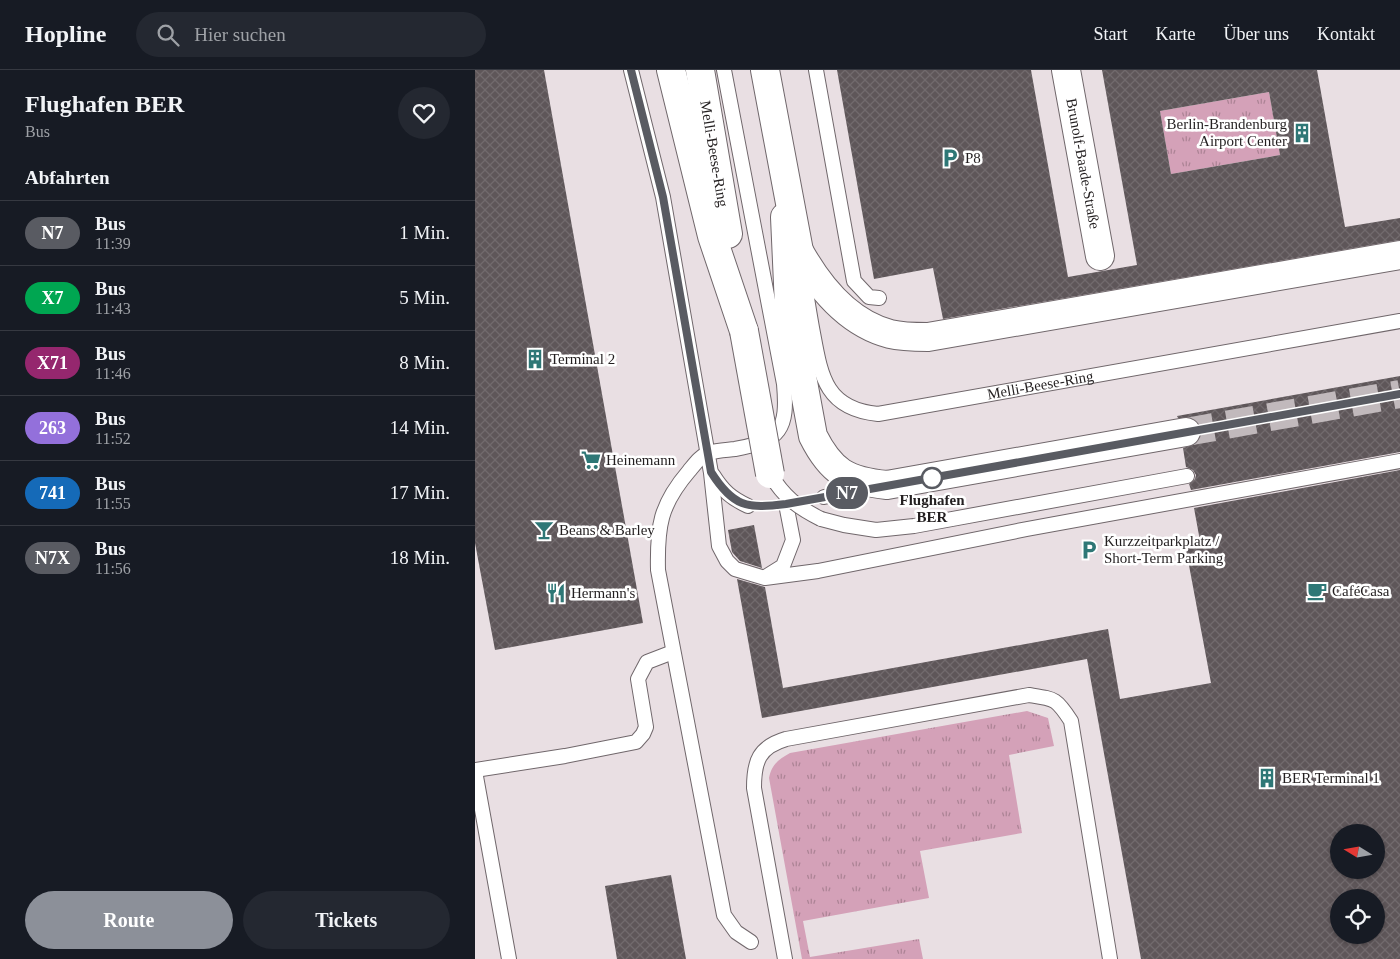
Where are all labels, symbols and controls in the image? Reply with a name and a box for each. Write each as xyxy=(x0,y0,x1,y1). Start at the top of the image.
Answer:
search box xyxy=(136,12,486,57)
text: Hopline xyxy=(25,21,106,47)
icon: search xyxy=(154,21,182,49)
text: Hier suchen xyxy=(194,24,286,45)
text: Start xyxy=(1094,24,1128,44)
text: Karte xyxy=(1156,24,1196,44)
text: Über uns xyxy=(1224,24,1289,44)
text: Kontakt xyxy=(1317,24,1375,44)
button: heart xyxy=(398,87,450,139)
text: Flughafen BER xyxy=(25,91,184,117)
street label: Brunolf-Baade-Straße xyxy=(1063,97,1103,230)
street label: Melli-Beese-Ring xyxy=(697,99,731,209)
place label: Berlin-Brandenburg Airport Center xyxy=(1166,116,1287,149)
building icon: Berlin-Brandenburg Airport Center xyxy=(1291,122,1313,144)
text: Bus xyxy=(25,123,50,140)
parking icon: P8 xyxy=(939,147,961,169)
place label: P8 xyxy=(965,150,981,166)
text: Abfahrten xyxy=(25,167,109,188)
text: Bus xyxy=(95,213,126,234)
text: 1 Min. xyxy=(399,222,450,243)
text: N7 xyxy=(42,223,64,243)
text: 11:39 xyxy=(95,235,131,252)
text: Bus xyxy=(95,278,126,299)
text: 5 Min. xyxy=(399,287,450,308)
text: X7 xyxy=(42,288,64,308)
text: 11:43 xyxy=(95,300,131,317)
text: Bus xyxy=(95,343,126,364)
building icon: Terminal 2 xyxy=(524,348,546,370)
place label: Terminal 2 xyxy=(550,351,615,367)
text: 8 Min. xyxy=(399,352,450,373)
text: X71 xyxy=(37,353,68,373)
text: 11:46 xyxy=(95,365,131,382)
street label: Melli-Beese-Ring xyxy=(986,368,1095,402)
text: Bus xyxy=(95,408,126,429)
text: 14 Min. xyxy=(390,417,450,438)
text: 263 xyxy=(39,418,66,438)
text: 11:52 xyxy=(95,430,131,447)
supermarket icon: Heinemann xyxy=(580,449,602,471)
place label: Heinemann xyxy=(606,452,676,468)
marker: Flughafen BER xyxy=(921,467,943,489)
text: Bus xyxy=(95,473,126,494)
line badge: N7 xyxy=(825,477,869,509)
text: 17 Min. xyxy=(390,482,450,503)
text: 741 xyxy=(39,483,66,503)
text: N7 xyxy=(836,483,858,503)
place label: Flughafen BER xyxy=(899,492,965,525)
text: 11:55 xyxy=(95,495,131,512)
bar icon: Beans & Barley xyxy=(533,519,555,541)
place label: Beans & Barley xyxy=(559,522,655,538)
place label: Kurzzeitparkplatz / Short-Term Parking xyxy=(1104,533,1224,566)
text: Bus xyxy=(95,538,126,559)
parking icon: Kurzzeitparkplatz / Short-Term Parking xyxy=(1078,539,1100,561)
text: 18 Min. xyxy=(390,547,450,568)
text: N7X xyxy=(35,548,70,568)
text: 11:56 xyxy=(95,560,131,577)
cafe icon: CaféCasa xyxy=(1306,580,1328,602)
restaurant icon: Hermann's xyxy=(545,582,567,604)
place label: CaféCasa xyxy=(1332,583,1390,599)
place label: Hermann's xyxy=(571,585,636,601)
building icon: BER Terminal 1 xyxy=(1256,767,1278,789)
place label: BER Terminal 1 xyxy=(1282,770,1380,786)
north arrow xyxy=(1330,824,1385,879)
map controls xyxy=(1330,824,1385,944)
button: locate xyxy=(1330,889,1385,944)
button: Route xyxy=(25,891,233,949)
button: Tickets xyxy=(243,891,450,949)

